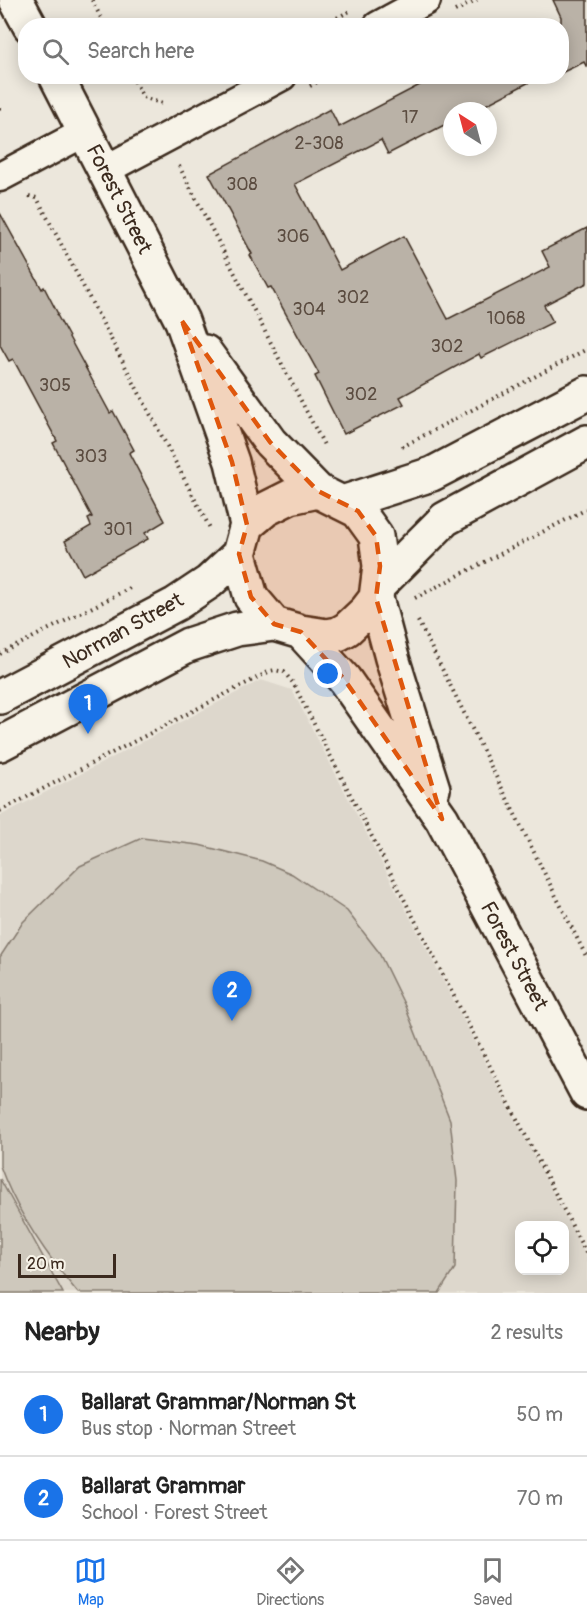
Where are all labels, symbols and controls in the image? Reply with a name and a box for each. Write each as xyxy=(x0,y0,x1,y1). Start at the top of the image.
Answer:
search box xyxy=(18,18,569,84)
icon: search xyxy=(39,35,72,68)
text: Search here xyxy=(87,37,194,65)
north arrow xyxy=(443,102,497,156)
house number: 17 xyxy=(402,106,419,129)
house number: 2-308 xyxy=(294,132,344,155)
street label: Forest Street xyxy=(80,140,158,259)
house number: 308 xyxy=(226,173,258,196)
house number: 306 xyxy=(277,225,309,248)
house number: 302 xyxy=(337,286,369,309)
house number: 304 xyxy=(293,298,326,321)
house number: 1068 xyxy=(487,307,525,330)
house number: 302 xyxy=(431,335,463,358)
house number: 305 xyxy=(39,374,71,397)
house number: 302 xyxy=(345,383,377,406)
house number: 303 xyxy=(75,445,107,468)
house number: 301 xyxy=(103,518,133,541)
street label: Norman Street xyxy=(58,586,189,675)
your location xyxy=(313,659,342,688)
pin: 1 xyxy=(68,684,107,734)
street label: Forest Street xyxy=(474,897,554,1016)
pin: 2 xyxy=(212,972,252,1021)
map controls xyxy=(515,1221,569,1275)
button: locate xyxy=(515,1221,569,1275)
scale bar xyxy=(18,1251,116,1278)
text: 20 m xyxy=(27,1254,65,1274)
text: Nearby xyxy=(24,1316,100,1348)
text: 2 results xyxy=(491,1320,563,1345)
text: Ballarat Grammar/Norman St xyxy=(81,1388,356,1416)
text: 1 xyxy=(40,1402,47,1427)
text: 50 m xyxy=(516,1402,563,1427)
text: Bus stop · Norman Street xyxy=(81,1416,296,1441)
text: Ballarat Grammar xyxy=(81,1472,245,1500)
text: 2 xyxy=(38,1486,49,1511)
text: 70 m xyxy=(517,1486,563,1511)
text: School · Forest Street xyxy=(81,1500,268,1525)
tab: Map xyxy=(74,1554,107,1610)
tab: Directions xyxy=(256,1554,324,1610)
tab: Saved xyxy=(473,1554,513,1610)

